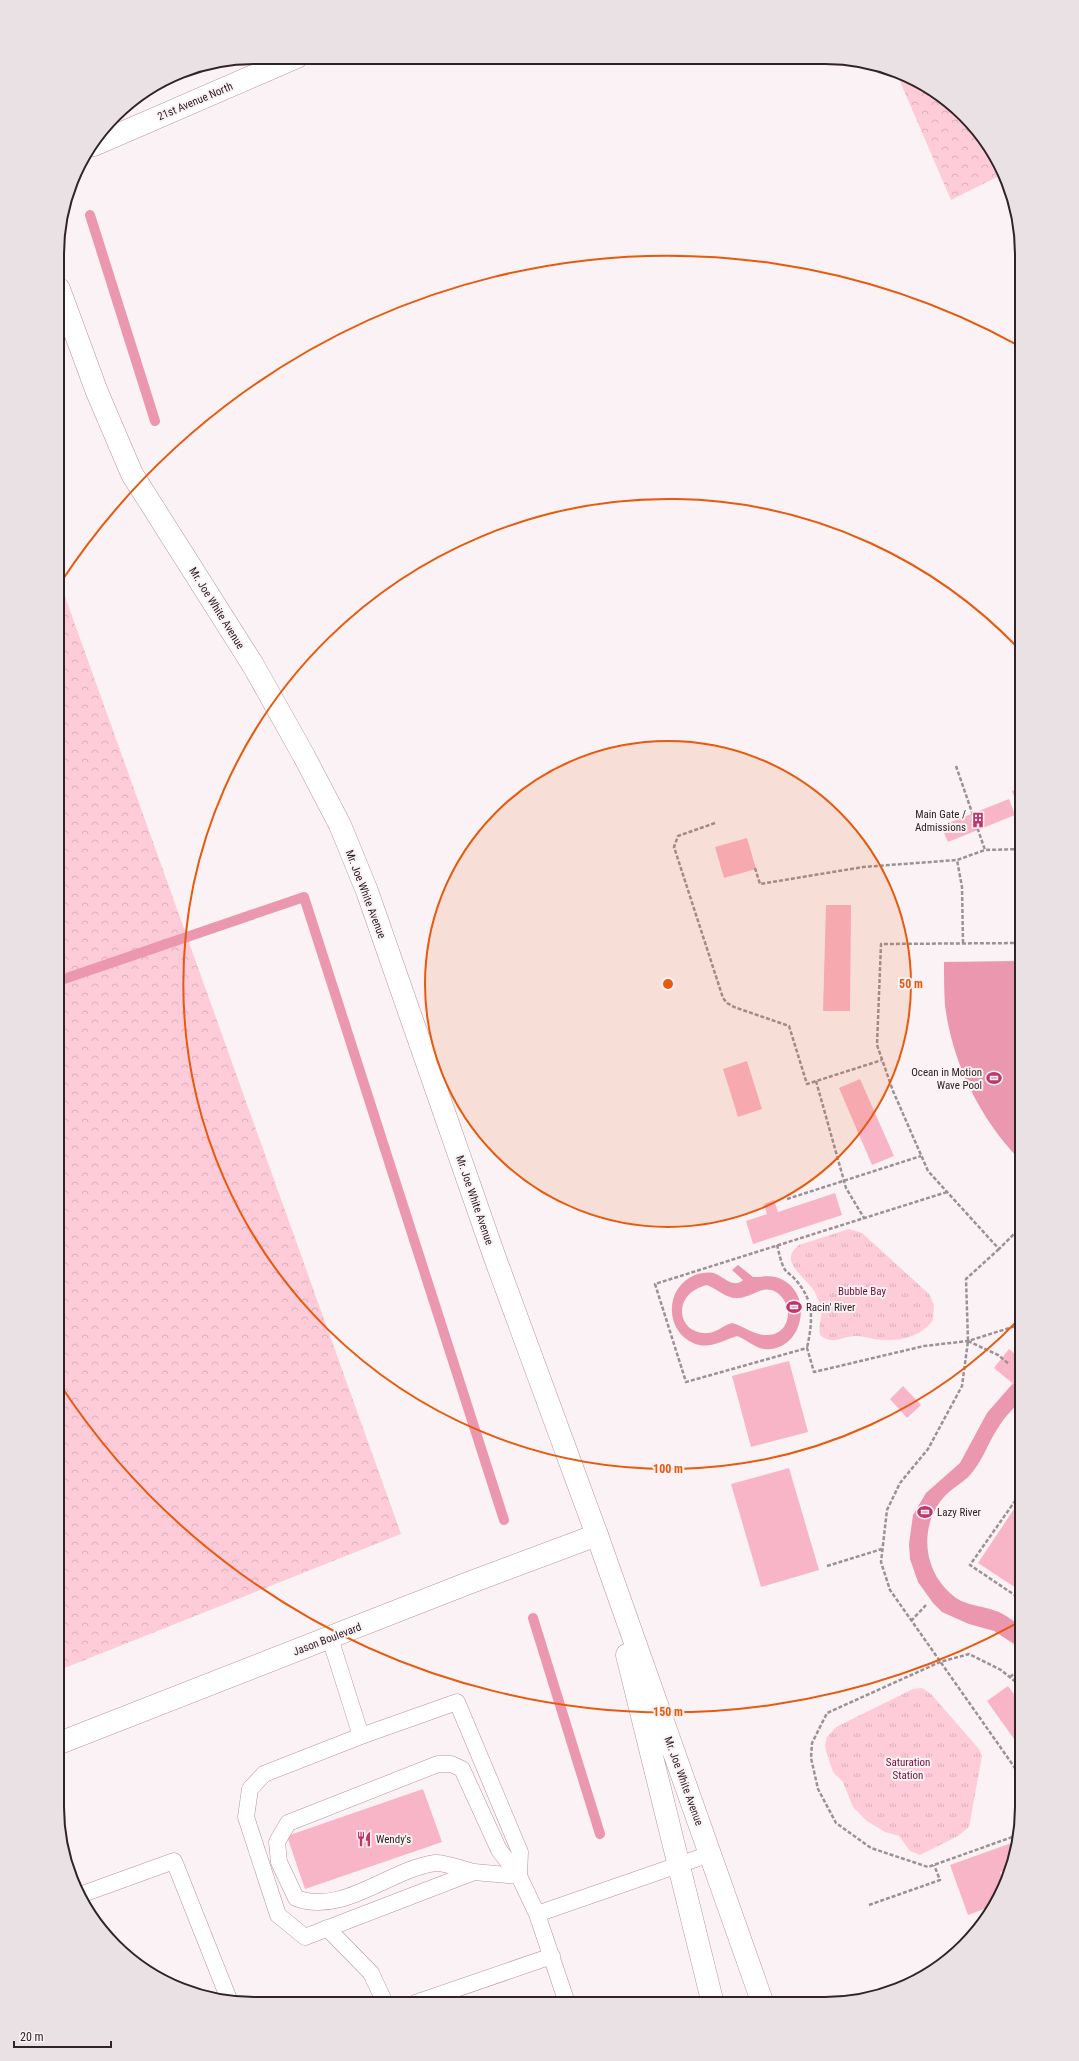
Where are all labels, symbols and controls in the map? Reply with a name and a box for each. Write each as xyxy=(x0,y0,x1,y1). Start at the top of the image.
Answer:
street label: 21st Avenue North xyxy=(156,80,235,123)
street label: Mr. Joe White Avenue xyxy=(186,565,247,651)
place label: Main Gate / Admissions xyxy=(915,808,966,834)
building icon: Main Gate / Admissions xyxy=(969,811,987,829)
street label: Mr. Joe White Avenue xyxy=(343,848,388,940)
centre of rings xyxy=(661,977,675,991)
text: 50 m xyxy=(899,977,923,991)
place label: Ocean in Motion Wave Pool xyxy=(911,1066,982,1092)
sports icon: Ocean in Motion Wave Pool xyxy=(985,1069,1003,1087)
street label: Mr. Joe White Avenue xyxy=(453,1154,496,1247)
park label: Bubble Bay xyxy=(838,1285,886,1298)
sports icon: Racin' River xyxy=(785,1298,803,1316)
place label: Racin' River xyxy=(806,1301,856,1314)
text: 100 m xyxy=(653,1462,683,1476)
sports icon: Lazy River xyxy=(916,1503,934,1521)
place label: Lazy River xyxy=(937,1506,982,1519)
street label: Jason Boulevard xyxy=(291,1620,363,1658)
text: 150 m xyxy=(653,1705,683,1719)
street label: Mr. Joe White Avenue xyxy=(661,1735,706,1827)
park label: Saturation Station xyxy=(886,1756,930,1782)
restaurant icon: Wendy's xyxy=(355,1830,373,1848)
place label: Wendy's xyxy=(376,1833,411,1846)
scale bar xyxy=(14,2023,111,2049)
text: 20 m xyxy=(20,2030,44,2044)

